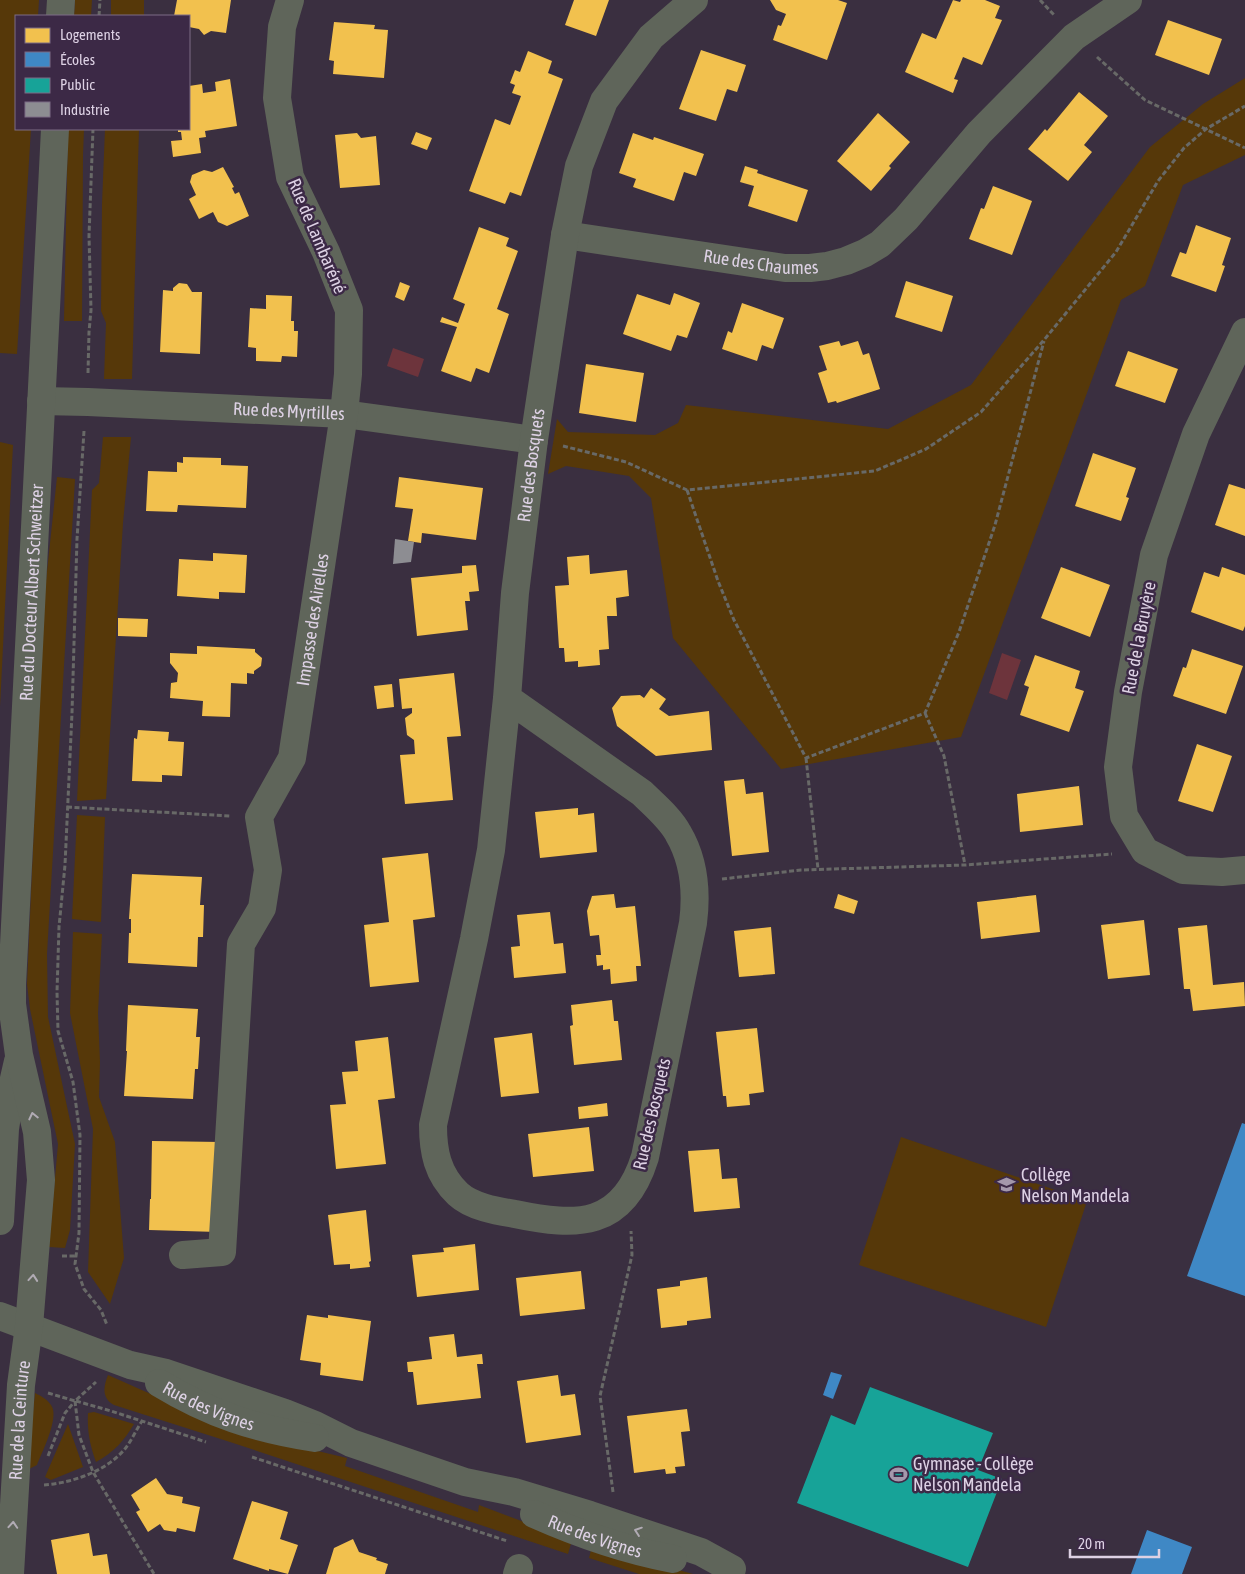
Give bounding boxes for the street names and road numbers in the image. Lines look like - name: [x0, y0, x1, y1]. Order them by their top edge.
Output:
- street label: Rue de Lambaréné: [284, 175, 351, 297]
- street label: Rue des Chaumes: [702, 245, 819, 278]
- street label: Rue des Myrtilles: [232, 398, 345, 424]
- street label: Rue des Bosquets: [513, 407, 549, 523]
- street label: Rue du Docteur Albert Schweitzer: [15, 483, 47, 701]
- street label: Impasse des Airelles: [292, 552, 333, 687]
- street label: Rue de la Bruyère: [1117, 580, 1160, 696]
- street label: Rue des Bosquets: [628, 1056, 675, 1172]
- street label: Rue de la Ceinture: [4, 1359, 34, 1481]
- street label: Rue des Vignes: [159, 1377, 257, 1435]
- street label: Rue des Vignes: [545, 1510, 644, 1562]

